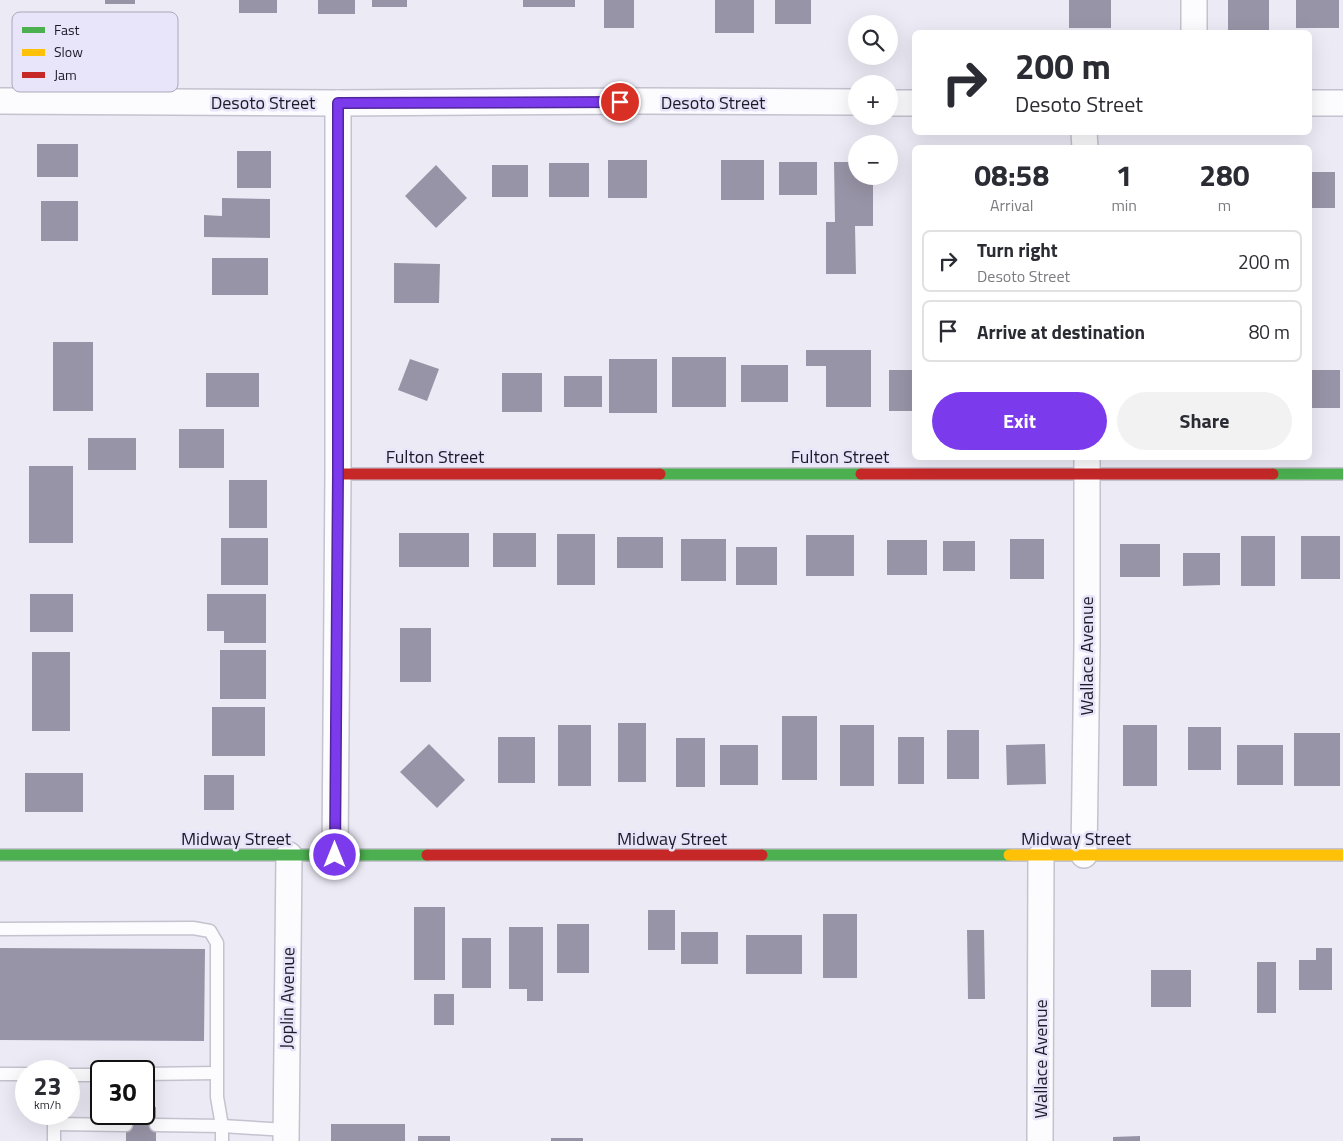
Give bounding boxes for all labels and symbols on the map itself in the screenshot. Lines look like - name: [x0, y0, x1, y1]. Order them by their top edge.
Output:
- legend: [12, 12, 178, 92]
- text: Fast: [54, 19, 79, 40]
- text: Slow: [54, 41, 83, 62]
- text: Jam: [54, 64, 77, 85]
- pin: [599, 81, 641, 123]
- street label: Desoto Street: [211, 89, 316, 116]
- street label: Desoto Street: [661, 89, 766, 116]
- street label: Fulton Street: [386, 443, 485, 470]
- street label: Fulton Street: [791, 443, 890, 470]
- street label: Wallace Avenue: [1073, 596, 1100, 716]
- street label: Midway Street: [181, 825, 292, 852]
- street label: Midway Street: [617, 825, 728, 852]
- street label: Midway Street: [1021, 825, 1132, 852]
- position arrow: [308, 828, 360, 880]
- street label: Joplin Avenue: [273, 947, 301, 1049]
- street label: Wallace Avenue: [1027, 999, 1054, 1119]
- speed limit sign: 30: [90, 1060, 155, 1125]

